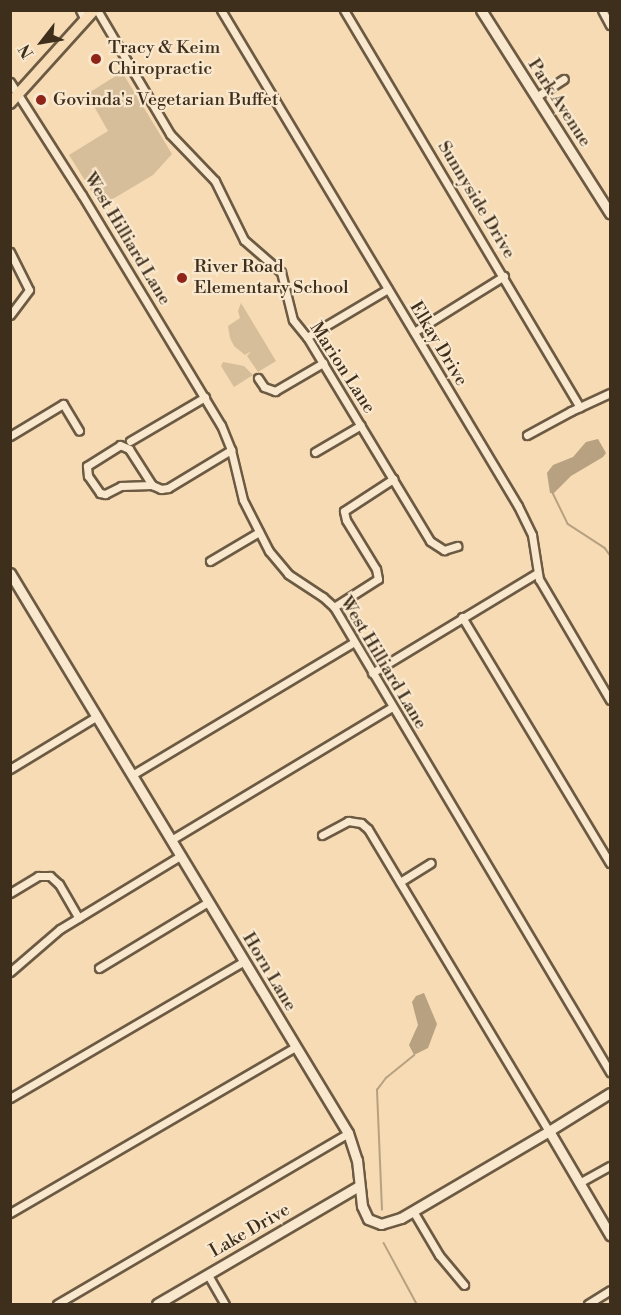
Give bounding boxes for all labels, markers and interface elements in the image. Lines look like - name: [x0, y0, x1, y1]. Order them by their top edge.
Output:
- north arrow: [12, 12, 72, 72]
- place label: Tracy & Keim Chiropractic: [108, 38, 220, 80]
- text: N: [15, 41, 38, 62]
- marker: Tracy & Keim Chiropractic: [89, 52, 103, 66]
- street label: Park Avenue: [523, 55, 595, 151]
- place label: Govinda's Vegetarian Buffet: [53, 89, 278, 111]
- marker: Govinda's Vegetarian Buffet: [34, 93, 48, 107]
- street label: Sunnyside Drive: [432, 137, 520, 263]
- street label: West Hilliard Lane: [79, 169, 175, 309]
- place label: River Road Elementary School: [194, 257, 349, 300]
- marker: River Road Elementary School: [175, 271, 189, 285]
- street label: Elkay Drive: [404, 298, 472, 390]
- street label: Marion Lane: [304, 318, 380, 418]
- street label: West Hilliard Lane: [335, 593, 431, 733]
- street label: Horn Lane: [237, 929, 301, 1015]
- street label: Lake Drive: [206, 1199, 294, 1263]

